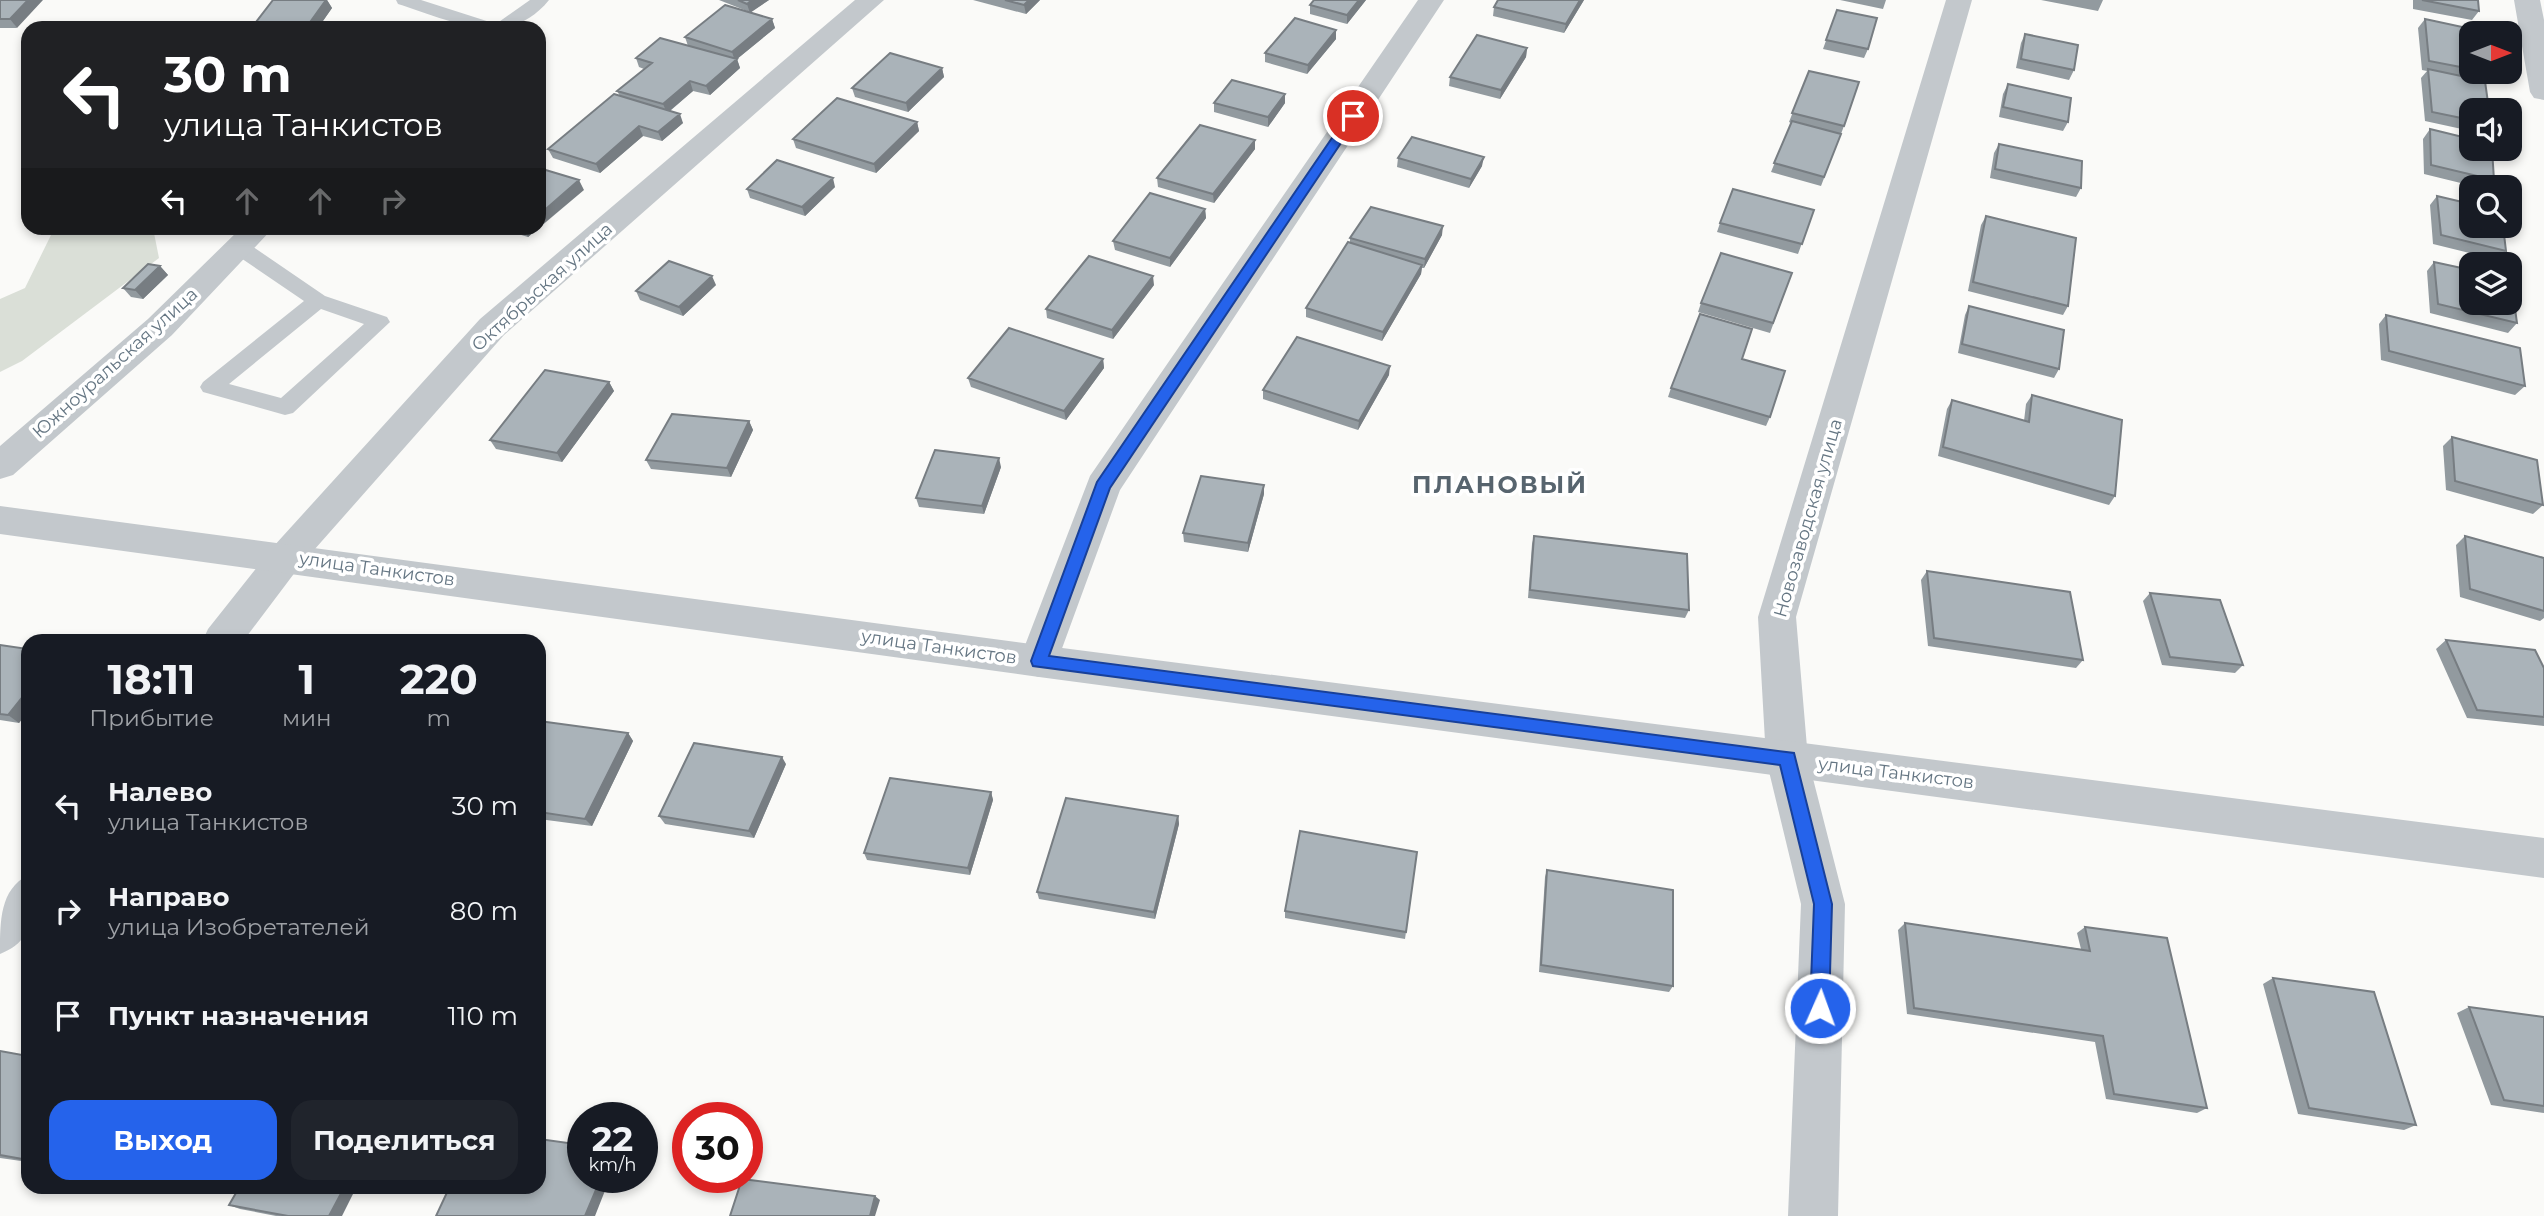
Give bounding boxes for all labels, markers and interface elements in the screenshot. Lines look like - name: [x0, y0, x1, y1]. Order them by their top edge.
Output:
- north arrow: [2459, 21, 2522, 84]
- map controls: [2459, 21, 2522, 315]
- text: 30 m: [164, 45, 292, 104]
- icon: left: [49, 49, 140, 140]
- pin: [1323, 86, 1383, 146]
- icon: arrive: [1334, 97, 1372, 135]
- button: sound: [2459, 98, 2522, 161]
- text: улица Танкистов: [164, 105, 443, 144]
- button: search: [2459, 175, 2522, 238]
- icon: left: [155, 182, 193, 220]
- icon: ahead: [228, 182, 266, 220]
- icon: ahead: [301, 182, 339, 220]
- icon: right: [374, 182, 412, 220]
- street label: Октябрьская улица: [467, 218, 617, 356]
- button: layers: [2459, 252, 2522, 315]
- street label: Южноуральская улица: [28, 283, 202, 443]
- street label: Новозаводская улица: [1769, 416, 1847, 620]
- district label: ПЛАНОВЫЙ: [1412, 470, 1588, 499]
- street label: улица Танкистов: [297, 547, 456, 591]
- street label: улица Танкистов: [859, 625, 1018, 669]
- text: 18:11: [107, 653, 196, 705]
- text: 1: [299, 653, 315, 705]
- text: 220: [400, 653, 478, 705]
- text: Прибытие: [89, 704, 214, 732]
- text: мин: [282, 704, 332, 732]
- text: m: [427, 704, 451, 732]
- street label: улица Танкистов: [1816, 752, 1975, 793]
- text: Налево: [108, 776, 212, 808]
- icon: left: [49, 787, 87, 825]
- text: 30 m: [452, 790, 518, 822]
- text: улица Танкистов: [108, 808, 308, 836]
- text: Направо: [108, 881, 229, 913]
- icon: right: [49, 892, 87, 930]
- text: 80 m: [450, 895, 518, 927]
- text: улица Изобретателей: [108, 913, 369, 941]
- position arrow: [1783, 971, 1857, 1045]
- icon: arrive: [49, 997, 87, 1035]
- text: Пункт назначения: [108, 1000, 369, 1032]
- text: 110 m: [448, 1000, 518, 1032]
- button: Выход: [49, 1100, 277, 1180]
- button: Поделиться: [291, 1100, 518, 1180]
- speed limit sign: 30: [672, 1102, 763, 1193]
- text: 22: [592, 1117, 633, 1160]
- text: km/h: [588, 1154, 637, 1176]

